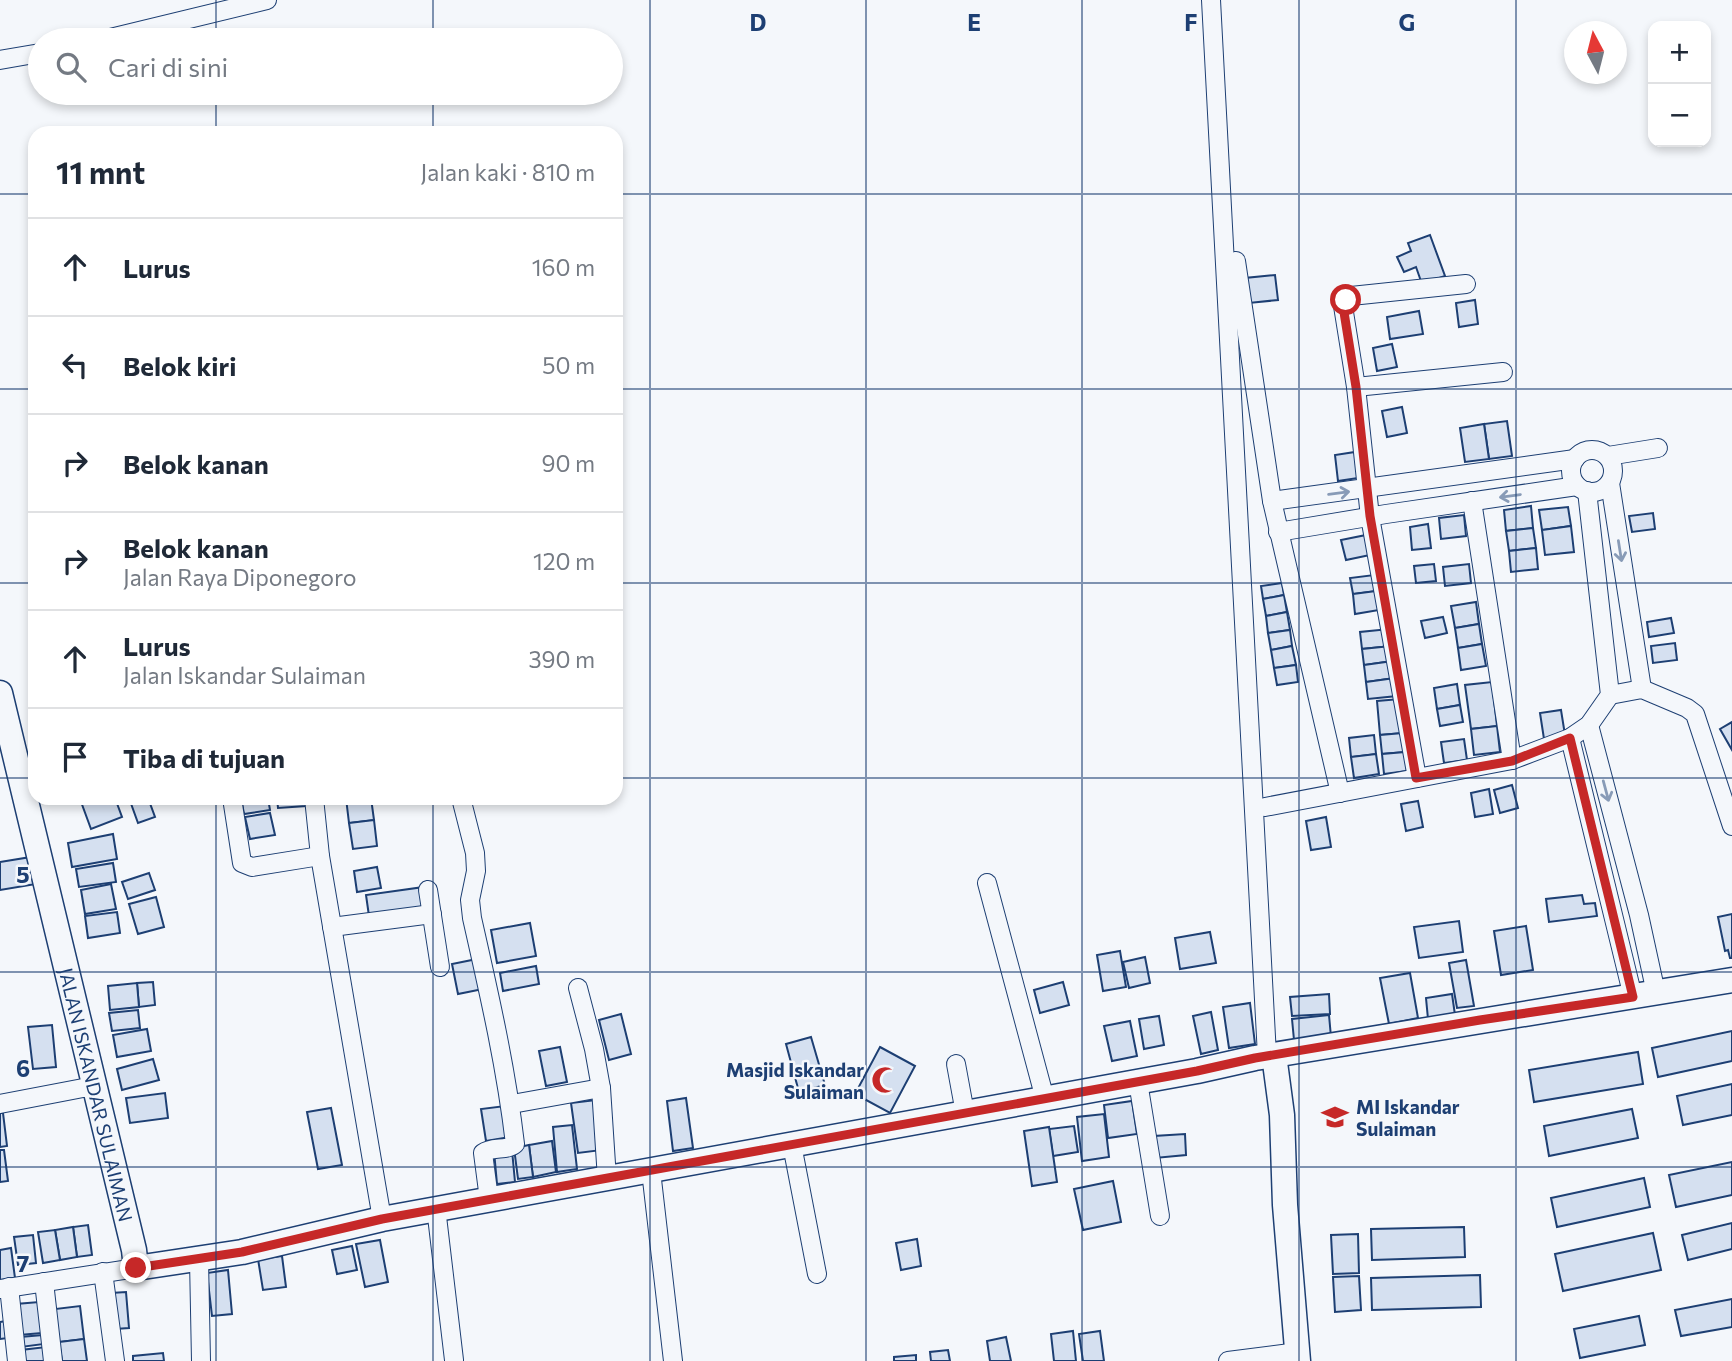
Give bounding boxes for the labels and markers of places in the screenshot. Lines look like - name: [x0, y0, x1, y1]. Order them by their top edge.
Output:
- place label: Masjid Iskandar Sulaiman: [726, 1058, 864, 1103]
- mosque icon: Masjid Iskandar Sulaiman: [870, 1065, 900, 1095]
- place label: MI Iskandar Sulaiman: [1356, 1095, 1460, 1140]
- school or university icon: MI Iskandar Sulaiman: [1320, 1102, 1350, 1132]

